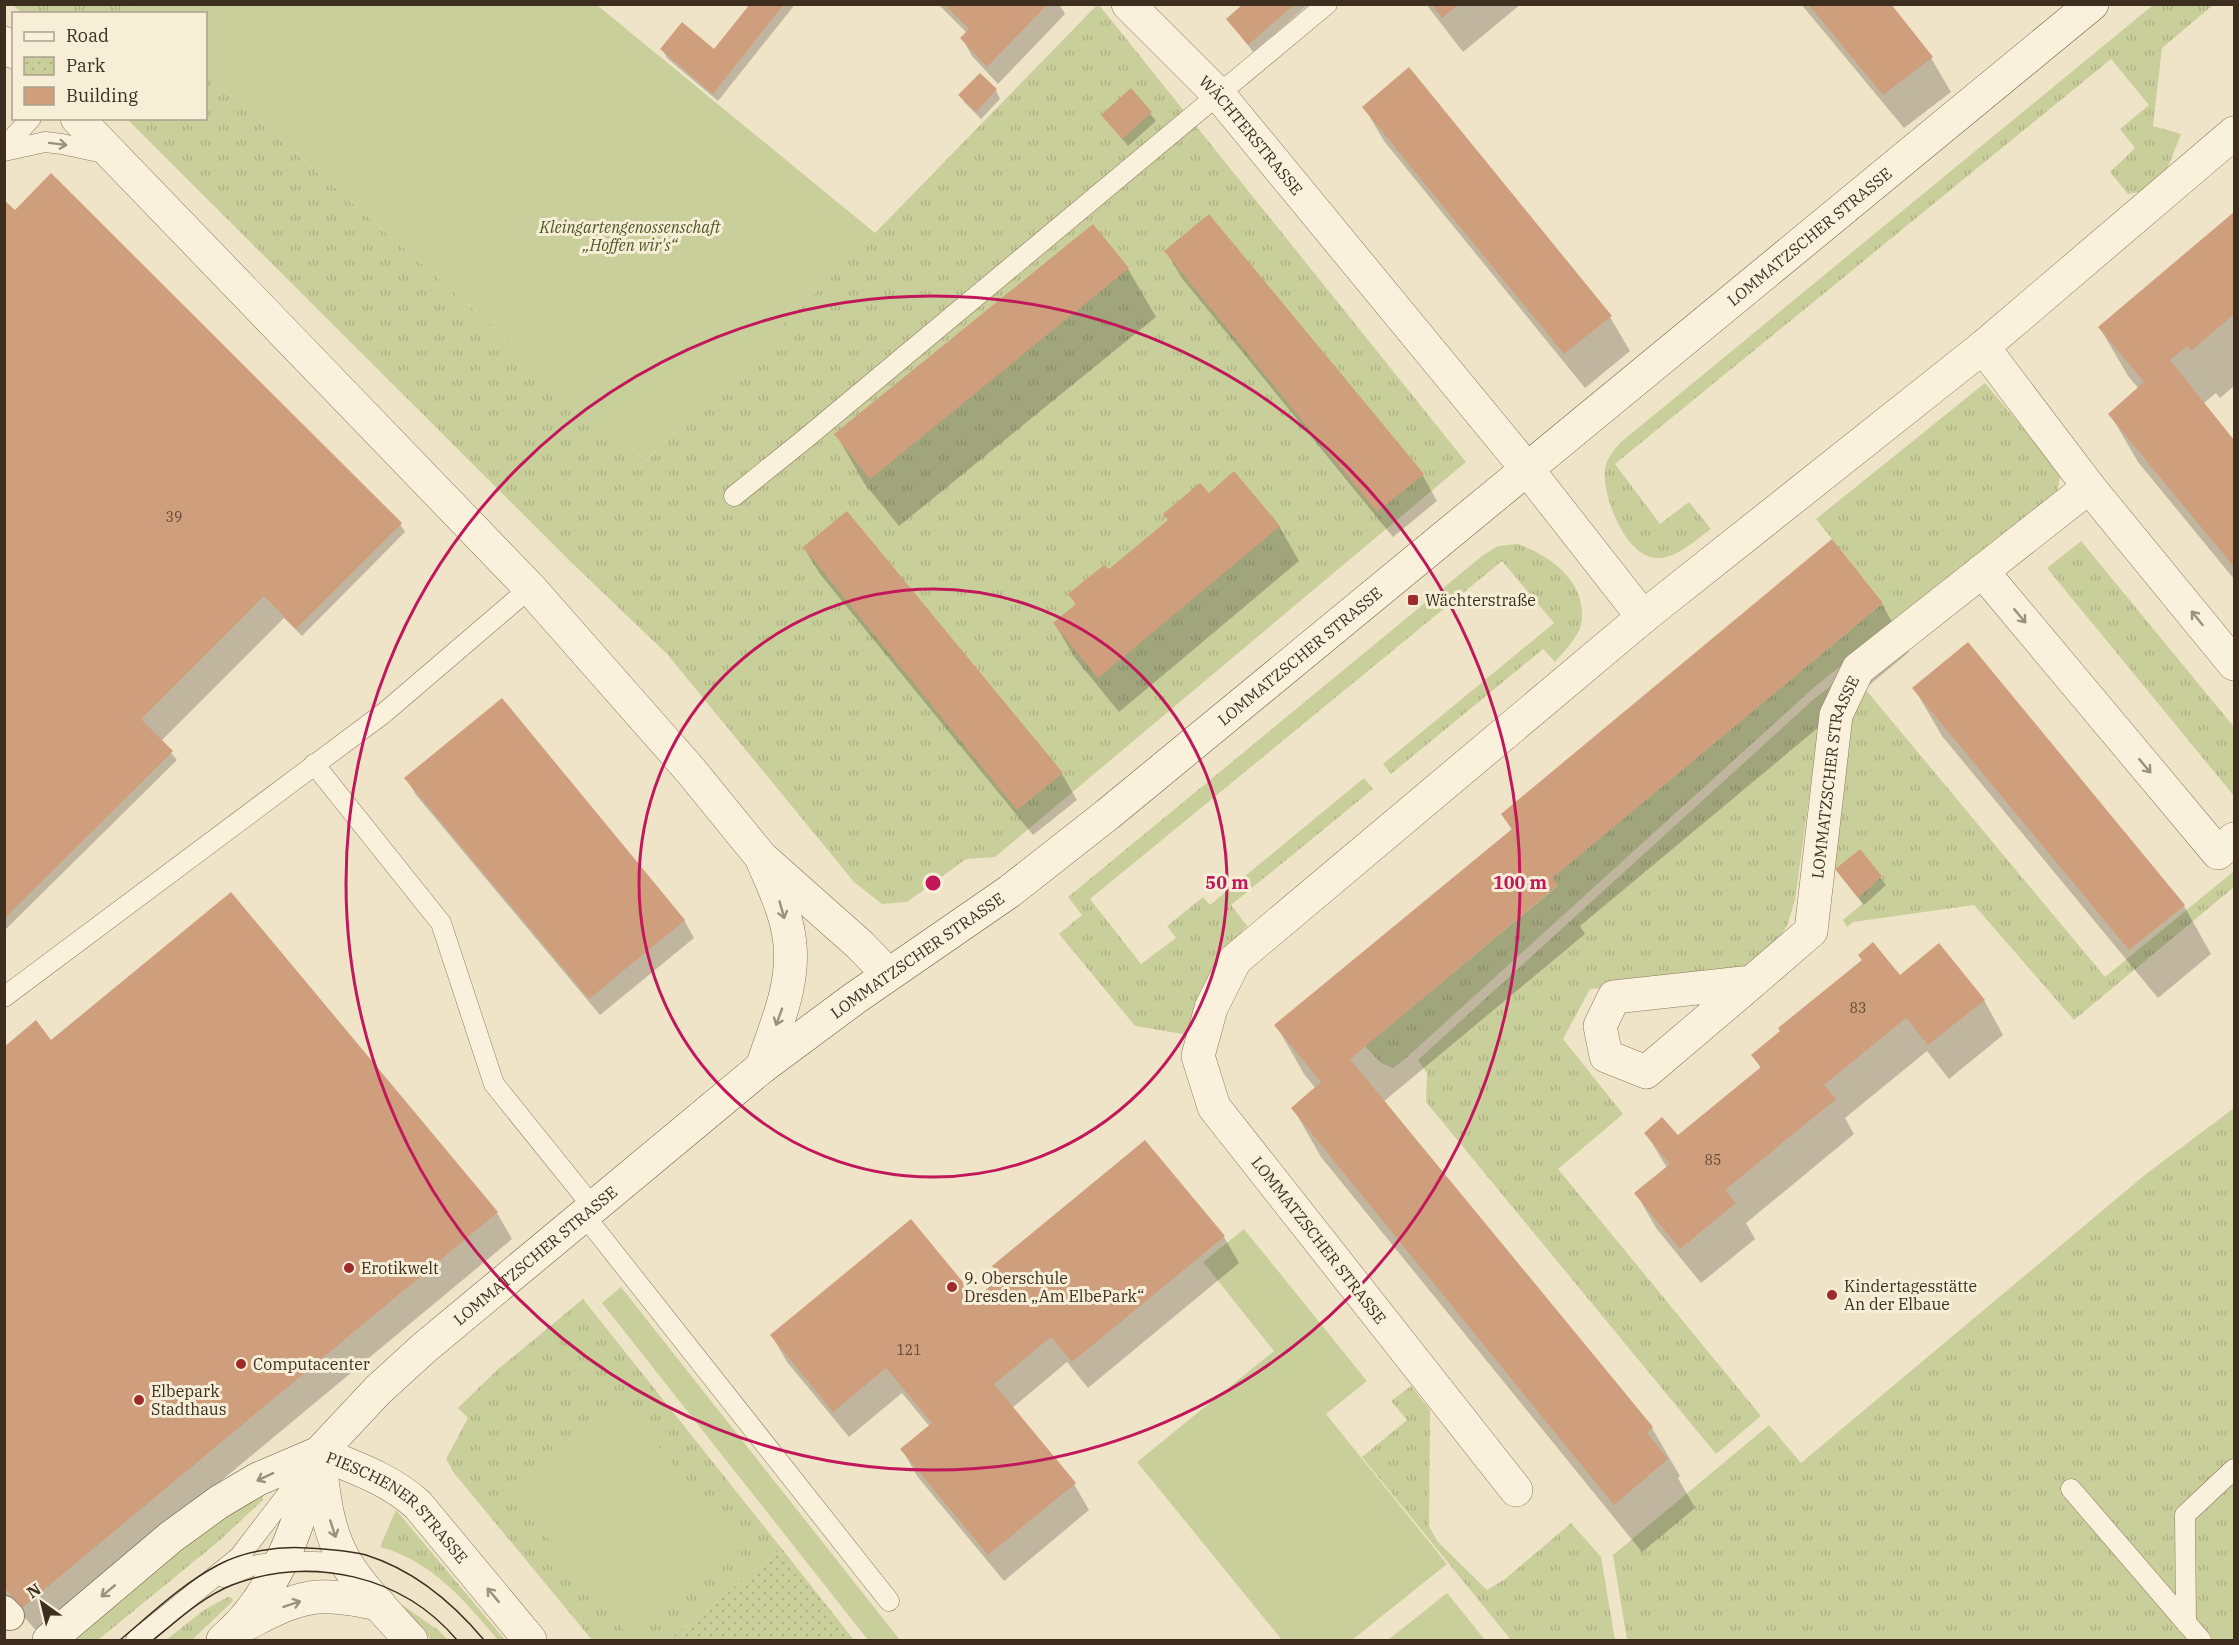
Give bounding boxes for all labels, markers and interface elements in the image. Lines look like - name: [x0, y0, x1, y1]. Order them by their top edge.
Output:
- legend: [12, 12, 207, 120]
- text: Road: [66, 24, 109, 47]
- text: Park: [66, 54, 106, 77]
- street label: WÄCHTERSTRASSE: [1195, 71, 1307, 199]
- text: Building: [66, 84, 138, 107]
- one-way arrow: [48, 139, 68, 150]
- street label: LOMMATZSCHER STRASSE: [1723, 163, 1896, 310]
- park label: Kleingartengenossenschaft „Hoffen wir's“: [538, 217, 722, 255]
- house number: 39: [166, 508, 182, 526]
- street label: LOMMATZSCHER STRASSE: [1213, 583, 1386, 730]
- place label: Wächterstraße: [1425, 590, 1536, 610]
- marker: Wächterstraße: [1406, 593, 1420, 607]
- one-way arrow: [2013, 608, 2026, 624]
- one-way arrow: [2191, 611, 2204, 627]
- street label: LOMMATZSCHER STRASSE: [1807, 672, 1863, 880]
- one-way arrow: [2138, 758, 2151, 774]
- text: 50 m: [1205, 871, 1249, 894]
- text: 100 m: [1493, 871, 1548, 894]
- centre of rings: [923, 873, 943, 893]
- street label: LOMMATZSCHER STRASSE: [826, 888, 1008, 1023]
- one-way arrow: [777, 900, 788, 919]
- house number: 83: [1850, 999, 1866, 1017]
- one-way arrow: [773, 1007, 784, 1026]
- house number: 85: [1705, 1151, 1721, 1169]
- street label: LOMMATZSCHER STRASSE: [1247, 1152, 1391, 1328]
- street label: LOMMATZSCHER STRASSE: [449, 1182, 621, 1329]
- place label: Erotikwelt: [361, 1258, 439, 1278]
- marker: Erotikwelt: [342, 1261, 356, 1275]
- place label: 9. Oberschule Dresden „Am ElbePark“: [964, 1268, 1144, 1306]
- place label: Kindertagesstätte An der Elbaue: [1844, 1276, 1977, 1314]
- marker: 9. Oberschule Dresden „Am ElbePark“: [945, 1280, 959, 1294]
- marker: Kindertagesstätte An der Elbaue: [1825, 1288, 1839, 1302]
- house number: 121: [896, 1341, 922, 1359]
- place label: Computacenter: [253, 1354, 370, 1374]
- marker: Computacenter: [234, 1357, 248, 1371]
- place label: Elbepark Stadthaus: [151, 1381, 227, 1419]
- marker: Elbepark Stadthaus: [132, 1393, 146, 1407]
- street label: PIESCHENER STRASSE: [323, 1447, 472, 1567]
- one-way arrow: [257, 1471, 275, 1483]
- one-way arrow: [328, 1519, 339, 1538]
- north arrow: [12, 1573, 72, 1633]
- text: N: [23, 1579, 44, 1602]
- one-way arrow: [101, 1584, 116, 1598]
- one-way arrow: [486, 1588, 499, 1604]
- one-way arrow: [282, 1598, 301, 1609]

